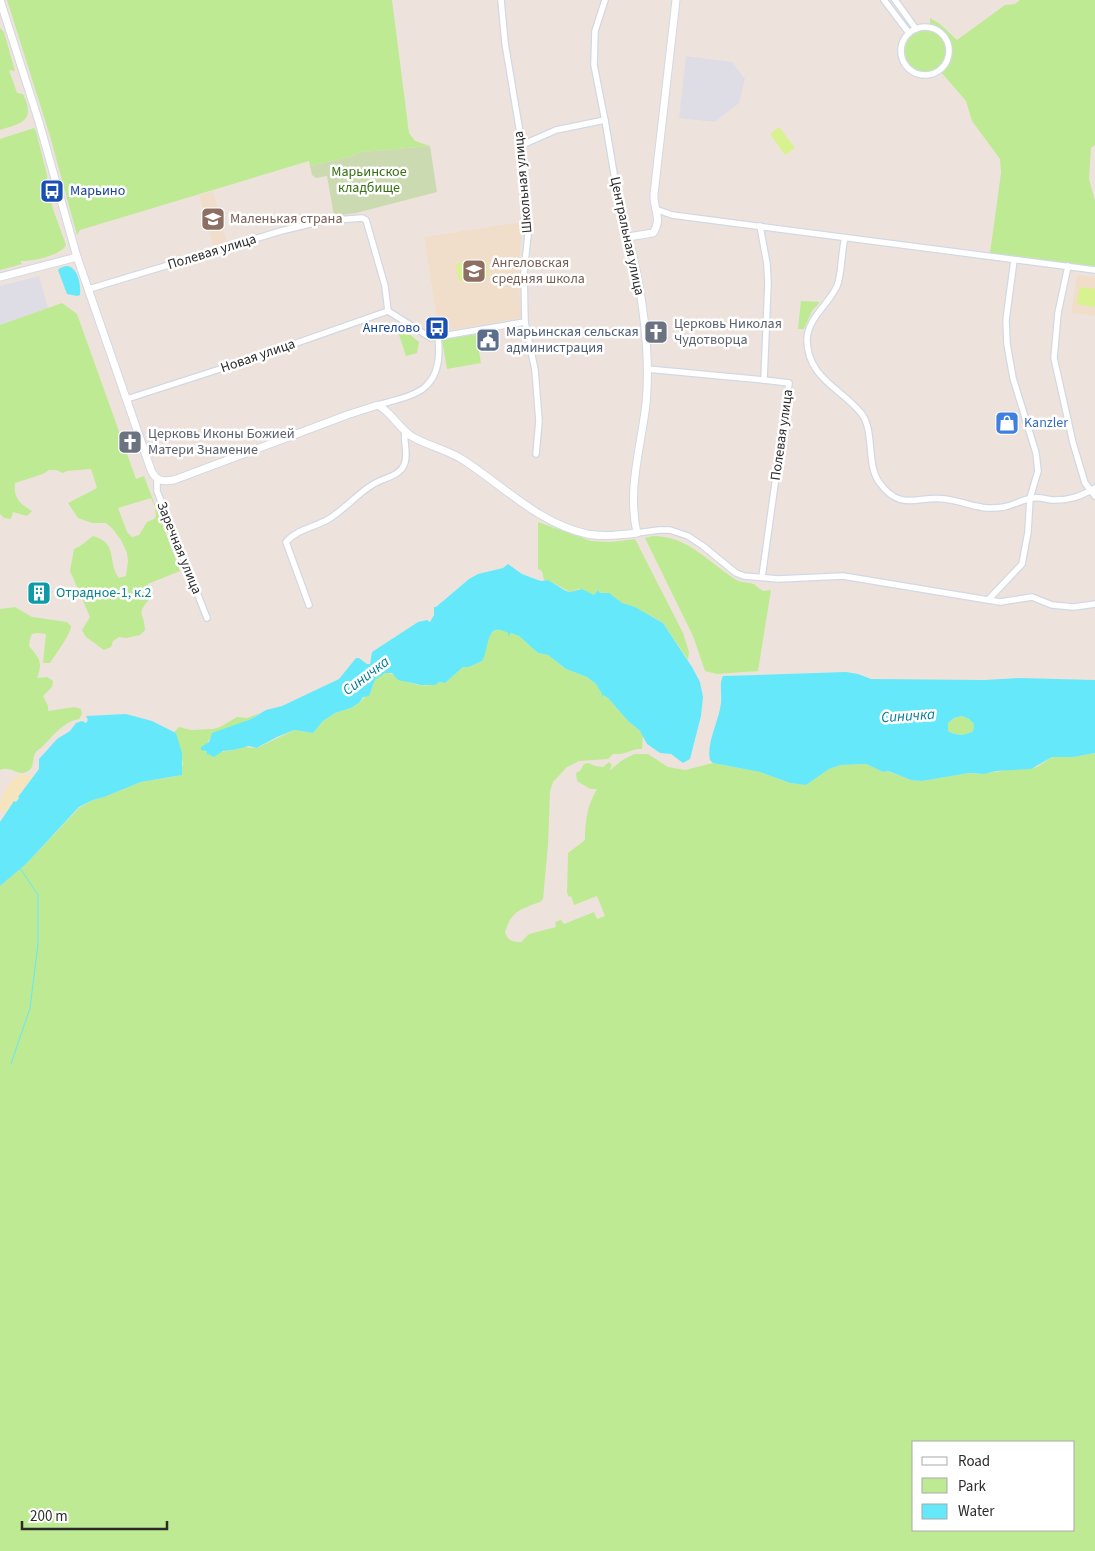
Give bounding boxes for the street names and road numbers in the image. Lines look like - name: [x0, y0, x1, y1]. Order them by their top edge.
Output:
- street label: Школьная улица: [509, 130, 537, 234]
- street label: Центральная улица: [605, 175, 649, 297]
- street label: Полевая улица: [165, 229, 259, 275]
- street label: Новая улица: [218, 334, 298, 378]
- street label: Полевая улица: [766, 388, 798, 482]
- street label: Заречная улица: [151, 499, 207, 597]

